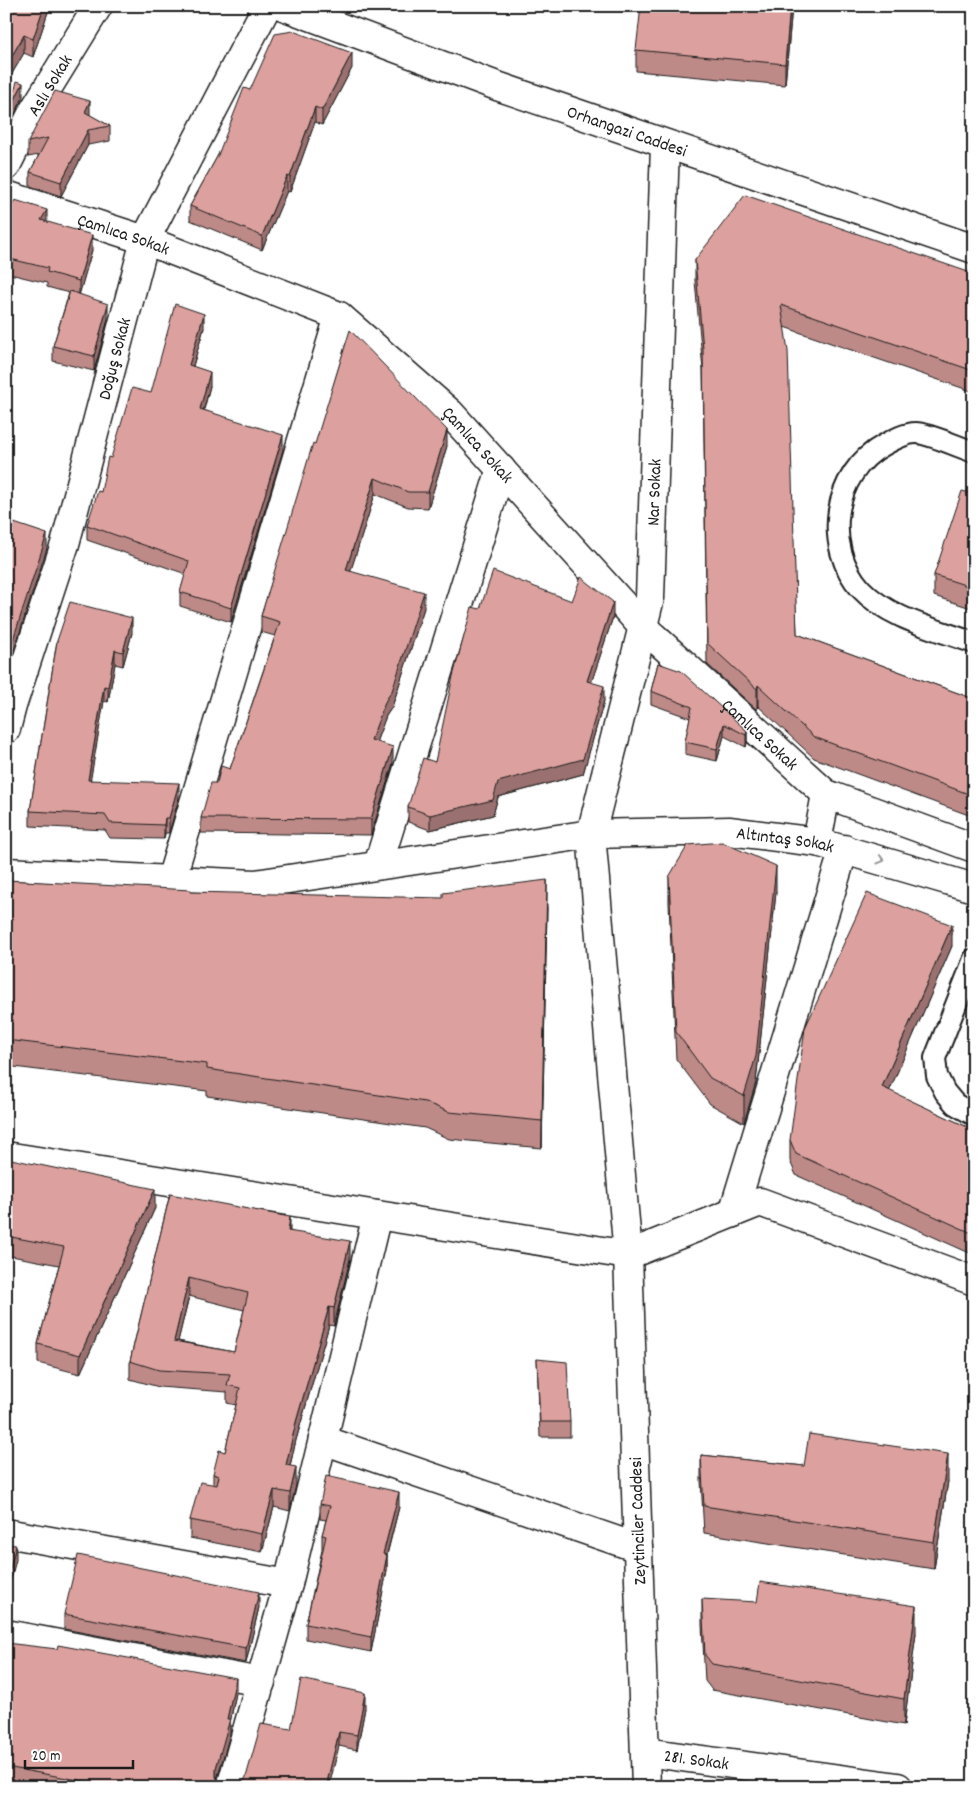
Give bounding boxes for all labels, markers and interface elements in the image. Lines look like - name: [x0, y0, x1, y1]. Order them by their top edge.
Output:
- street label: Aslı Sokak: [23, 51, 80, 122]
- street label: Orhangazi Caddesi: [563, 101, 690, 165]
- street label: Çamlıca Sokak: [74, 209, 173, 263]
- street label: Doğuş Sokak: [93, 315, 139, 403]
- street label: Çamlıca Sokak: [436, 402, 518, 490]
- street label: Nar Sokak: [642, 458, 670, 526]
- street label: Çamlıca Sokak: [715, 694, 803, 778]
- street label: Altıntaş Sokak: [735, 822, 837, 861]
- one-way arrow: [876, 854, 884, 864]
- street label: Zeytinciler Caddesi: [625, 1457, 654, 1585]
- scale bar: [25, 1738, 132, 1770]
- street label: 281. Sokak: [662, 1745, 730, 1778]
- text: 20 m: [32, 1746, 60, 1768]

